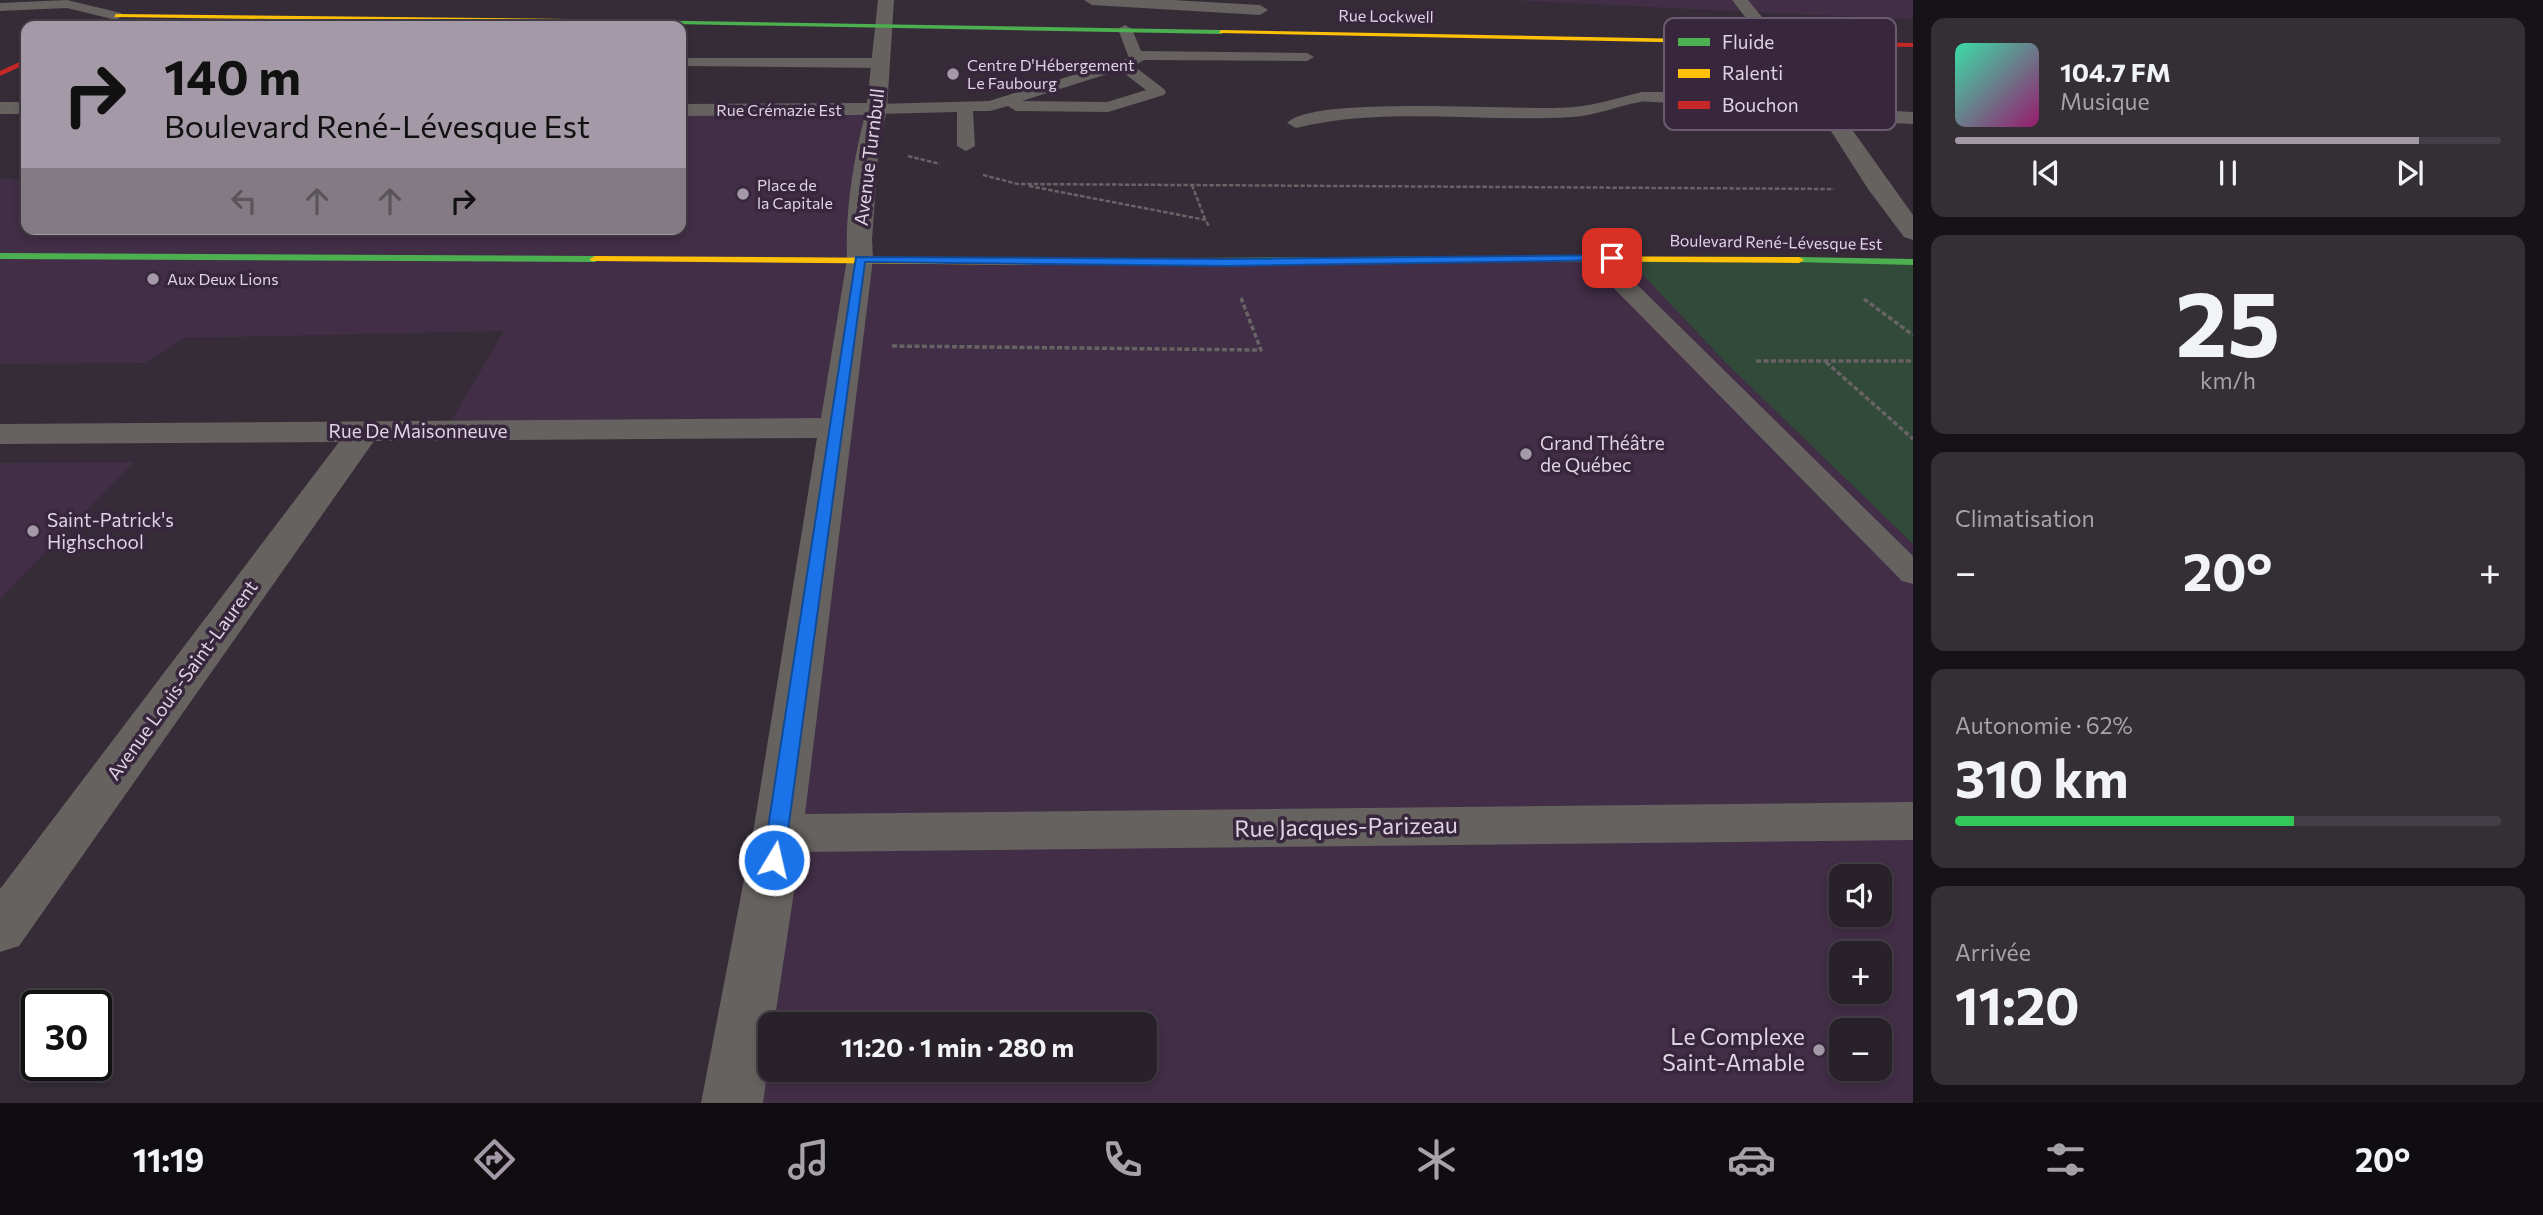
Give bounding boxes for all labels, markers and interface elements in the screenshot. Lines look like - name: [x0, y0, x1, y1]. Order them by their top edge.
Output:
- street label: Rue Lockwell: [1338, 5, 1434, 26]
- legend: [1664, 18, 1896, 130]
- text: Fluide: [1722, 30, 1774, 53]
- text: 140 m: [164, 45, 301, 105]
- icon: right: [49, 49, 140, 140]
- place label: Centre D'Hébergement Le Faubourg: [967, 55, 1135, 92]
- text: 104.7 FM: [2060, 56, 2171, 87]
- text: Ralenti: [1722, 61, 1783, 84]
- marker: Centre D'Hébergement Le Faubourg: [945, 66, 961, 82]
- street label: Avenue Turnbull: [849, 87, 888, 227]
- text: Musique: [2060, 87, 2150, 115]
- text: Bouchon: [1722, 93, 1799, 116]
- street label: Rue Crémazie Est: [716, 100, 842, 119]
- text: Boulevard René-Lévesque Est: [164, 105, 590, 145]
- icon: previous: [2027, 154, 2065, 192]
- icon: pause: [2209, 154, 2247, 192]
- icon: next: [2391, 154, 2429, 192]
- place label: Place de la Capitale: [757, 175, 833, 212]
- icon: left: [225, 182, 263, 220]
- icon: ahead: [298, 182, 336, 220]
- icon: ahead: [371, 182, 409, 220]
- icon: right: [444, 182, 482, 220]
- marker: Place de la Capitale: [735, 186, 751, 202]
- pin: [1582, 228, 1642, 288]
- street label: Boulevard René-Lévesque Est: [1669, 230, 1883, 253]
- icon: arrive: [1593, 239, 1631, 277]
- text: 25: [2176, 264, 2280, 376]
- place label: Aux Deux Lions: [167, 269, 278, 288]
- marker: Aux Deux Lions: [145, 271, 161, 287]
- text: km/h: [2200, 366, 2256, 394]
- street label: Rue De Maisonneuve: [328, 419, 508, 442]
- place label: Grand Théâtre de Québec: [1540, 431, 1665, 476]
- marker: Grand Théâtre de Québec: [1518, 446, 1534, 462]
- text: Climatisation: [1955, 504, 2095, 532]
- place label: Saint-Patrick's Highschool: [47, 508, 174, 553]
- marker: Saint-Patrick's Highschool: [25, 523, 41, 539]
- text: 20°: [2183, 538, 2273, 602]
- text: −: [1955, 547, 1977, 594]
- text: +: [2479, 547, 2501, 594]
- street label: Avenue Louis-Saint-Laurent: [101, 575, 262, 784]
- text: Autonomie · 62%: [1955, 711, 2133, 739]
- text: 310 km: [1955, 745, 2129, 809]
- street label: Rue Jacques-Parizeau: [1234, 810, 1458, 842]
- position arrow: [737, 823, 811, 897]
- map controls: [1829, 864, 1892, 1081]
- button: sound: [1829, 864, 1892, 927]
- text: Arrivée: [1955, 938, 2031, 966]
- button: +: [1829, 941, 1892, 1004]
- text: 11:20: [1955, 972, 2080, 1036]
- speed limit sign: 30: [21, 990, 112, 1081]
- button: −: [1829, 1018, 1892, 1081]
- place label: Le Complexe Saint-Amable: [1662, 1022, 1805, 1076]
- text: 11:20 · 1 min · 280 m: [841, 1031, 1074, 1062]
- marker: Le Complexe Saint-Amable: [1811, 1042, 1827, 1058]
- icon: directions: [470, 1135, 519, 1184]
- icon: music: [784, 1135, 833, 1184]
- icon: phone: [1098, 1135, 1147, 1184]
- icon: climate: [1412, 1135, 1461, 1184]
- icon: car: [1727, 1135, 1776, 1184]
- icon: filters: [2041, 1135, 2090, 1184]
- text: 11:19: [133, 1139, 204, 1179]
- text: 20°: [2355, 1139, 2410, 1179]

